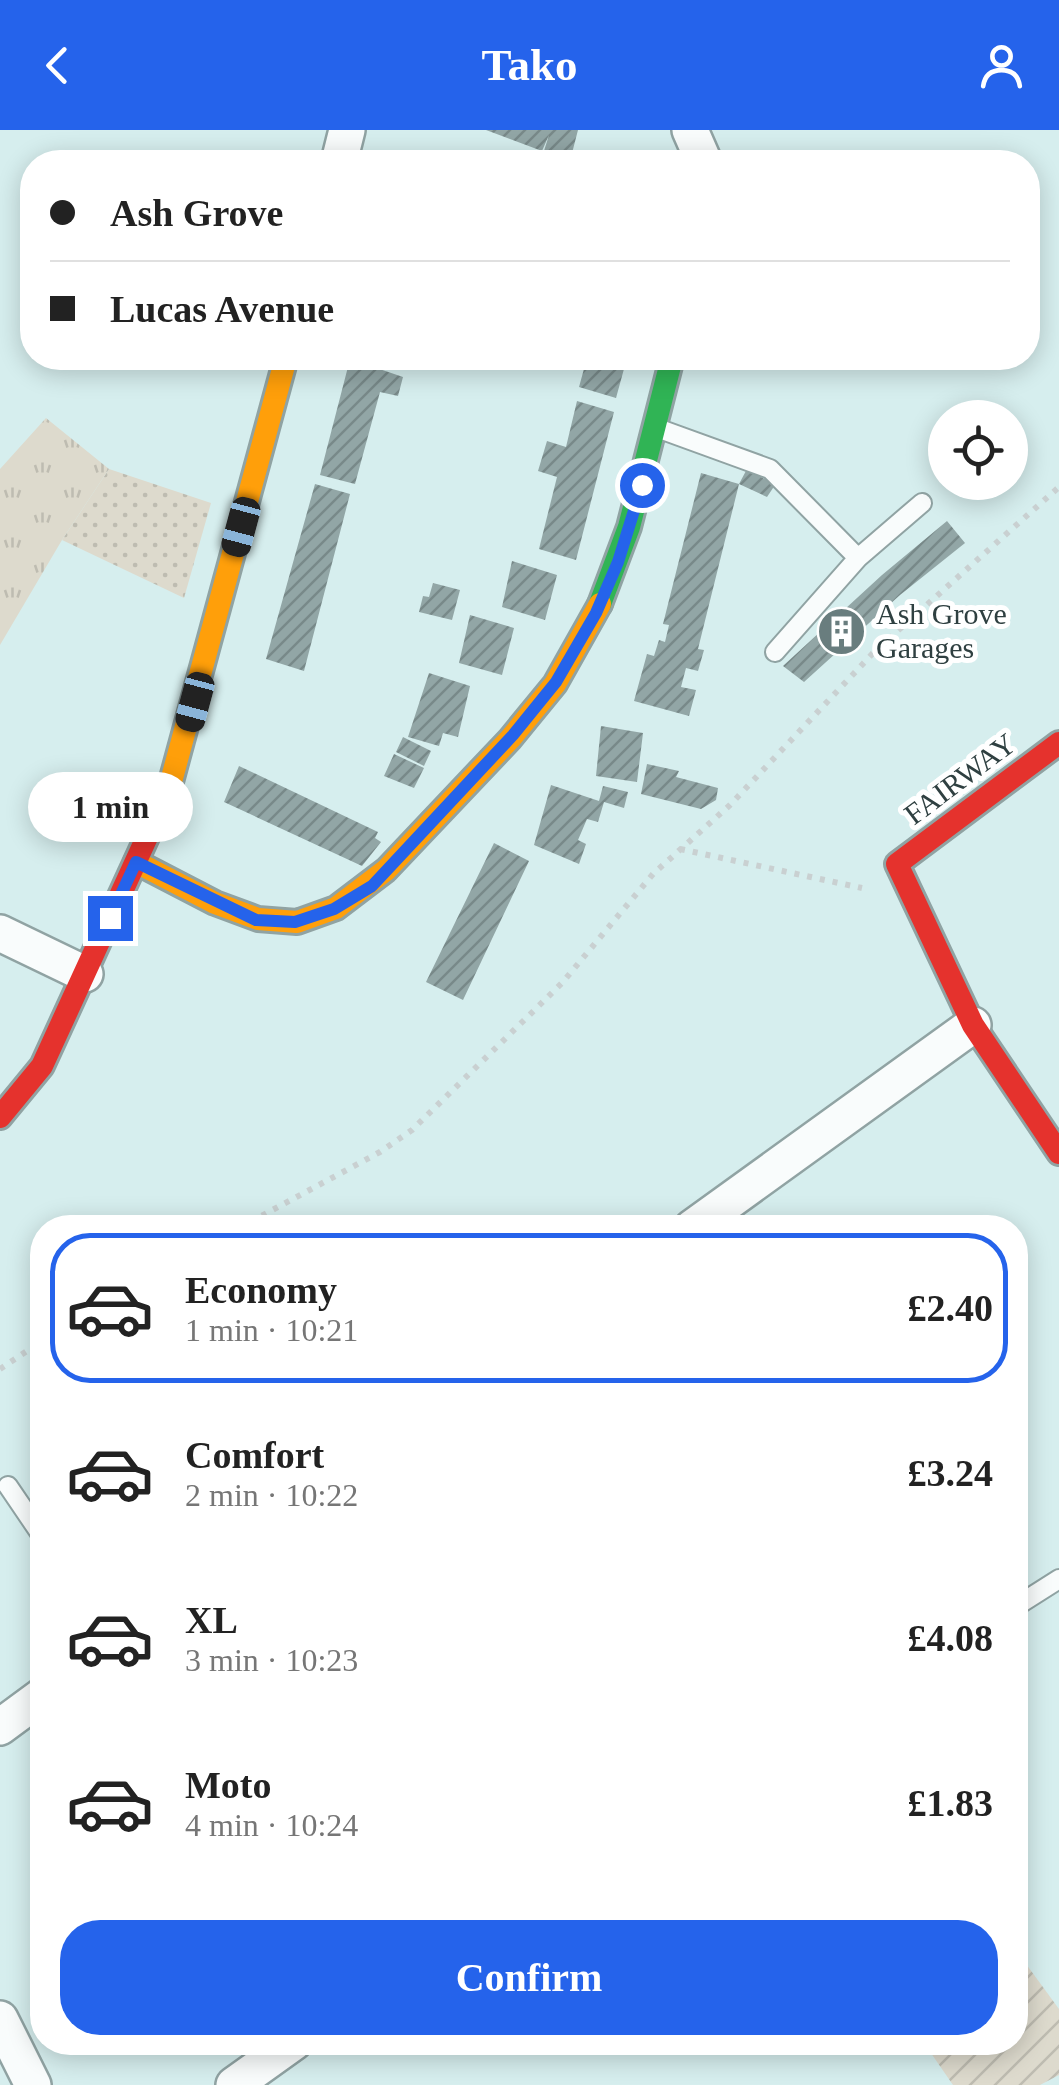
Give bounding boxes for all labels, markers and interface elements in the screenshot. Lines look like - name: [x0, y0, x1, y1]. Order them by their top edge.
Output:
- icon: back: [30, 38, 85, 93]
- icon: person: [974, 38, 1029, 93]
- text: Tako: [482, 40, 577, 90]
- text: Ash Grove: [110, 192, 283, 234]
- text: Lucas Avenue: [110, 288, 334, 330]
- map controls: [928, 400, 1028, 500]
- button: locate: [928, 400, 1028, 500]
- route start: [620, 463, 665, 508]
- car: [219, 494, 263, 560]
- place label: Ash Grove Garages: [876, 597, 1007, 664]
- building icon: Ash Grove Garages: [815, 605, 867, 657]
- car: [173, 669, 217, 735]
- street label: FAIRWAY: [898, 726, 1022, 831]
- callout: 1 min: [28, 773, 192, 843]
- text: 1 min: [72, 789, 149, 825]
- route end: [88, 896, 133, 941]
- icon: car: [65, 1263, 155, 1353]
- text: Economy: [185, 1269, 337, 1311]
- text: £2.40: [908, 1287, 993, 1329]
- text: 1 min · 10:21: [185, 1312, 358, 1348]
- icon: car: [65, 1428, 155, 1518]
- text: Comfort: [185, 1434, 324, 1476]
- text: £3.24: [908, 1452, 993, 1494]
- text: 2 min · 10:22: [185, 1477, 358, 1513]
- icon: car: [65, 1593, 155, 1683]
- text: XL: [185, 1599, 238, 1641]
- text: £4.08: [908, 1617, 993, 1659]
- text: 3 min · 10:23: [185, 1642, 358, 1678]
- icon: car: [65, 1758, 155, 1848]
- text: Moto: [185, 1764, 272, 1806]
- text: £1.83: [908, 1782, 993, 1824]
- text: 4 min · 10:24: [185, 1807, 358, 1843]
- button: Confirm: [60, 1920, 998, 2035]

